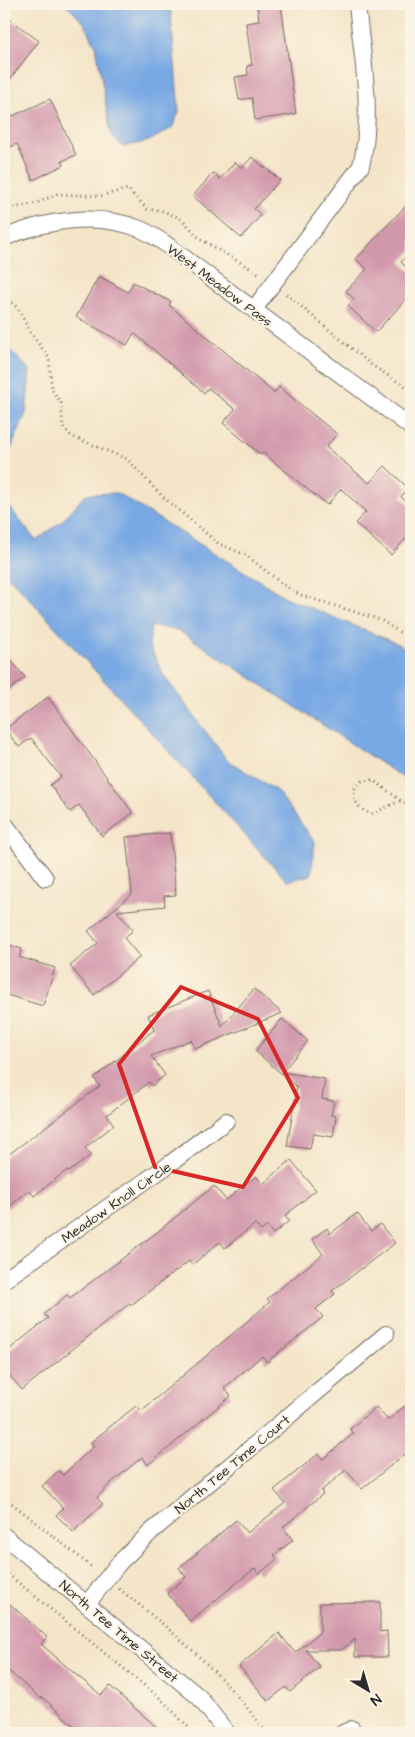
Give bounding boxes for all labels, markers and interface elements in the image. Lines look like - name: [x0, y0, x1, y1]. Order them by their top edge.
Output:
- street label: West Meadow Pass: [163, 239, 276, 332]
- street label: Meadow Knoll Circle: [58, 1157, 176, 1248]
- street label: North Tee Time Court: [171, 1410, 295, 1519]
- street label: North Tee Time Street: [54, 1576, 183, 1688]
- north arrow: [342, 1664, 392, 1714]
- text: N: [366, 1689, 385, 1710]

